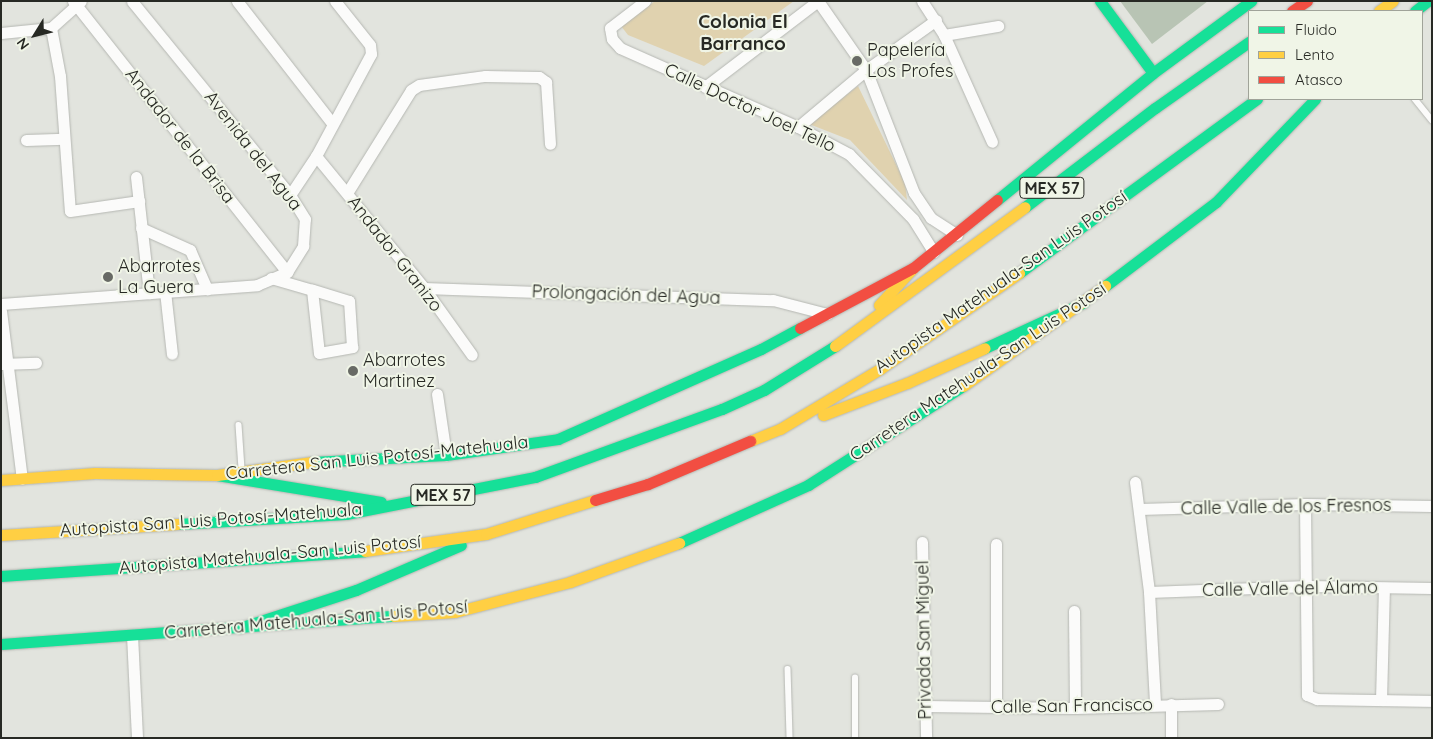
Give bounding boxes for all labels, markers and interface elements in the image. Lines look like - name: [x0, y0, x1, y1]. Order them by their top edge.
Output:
- north arrow: [10, 10, 60, 60]
- legend: [1248, 10, 1423, 100]
- district label: Colonia El Barranco: [698, 11, 788, 55]
- text: Fluido: [1295, 20, 1337, 39]
- text: N: [13, 34, 33, 53]
- place label: Papelería Los Profes: [867, 40, 953, 82]
- text: Lento: [1295, 45, 1334, 64]
- marker: Papelería Los Profes: [851, 55, 863, 67]
- street label: Calle Doctor Joel Tello: [661, 59, 839, 157]
- street label: Andador de la Brisa: [121, 64, 239, 208]
- text: Atasco: [1295, 70, 1343, 89]
- street label: Avenida del Agua: [200, 87, 306, 215]
- road number: MEX 57: [1018, 174, 1086, 202]
- street label: Autopista Matehuala-San Luis Potosí: [871, 186, 1131, 378]
- street label: Andador Granizo: [343, 192, 447, 316]
- place label: Abarrotes La Guera: [118, 256, 200, 298]
- marker: Abarrotes La Guera: [102, 271, 114, 283]
- street label: Carretera Matehuala-San Luis Potosí: [846, 278, 1110, 466]
- street label: Prolongación del Agua: [531, 281, 721, 309]
- place label: Abarrotes Martinez: [363, 350, 445, 392]
- marker: Abarrotes Martinez: [347, 365, 359, 377]
- street label: Carretera San Luis Potosí-Matehuala: [225, 431, 529, 485]
- road number: MEX 57: [409, 482, 477, 508]
- street label: Calle Valle de los Fresnos: [1180, 494, 1392, 520]
- street label: Autopista San Luis Potosí-Matehuala: [59, 499, 363, 541]
- street label: Autopista Matehuala-San Luis Potosí: [118, 531, 422, 579]
- street label: Privada San Miguel: [912, 560, 936, 720]
- street label: Calle Valle del Álamo: [1202, 577, 1378, 601]
- street label: Carretera Matehuala-San Luis Potosí: [163, 596, 469, 644]
- street label: Calle San Francisco: [991, 694, 1153, 718]

